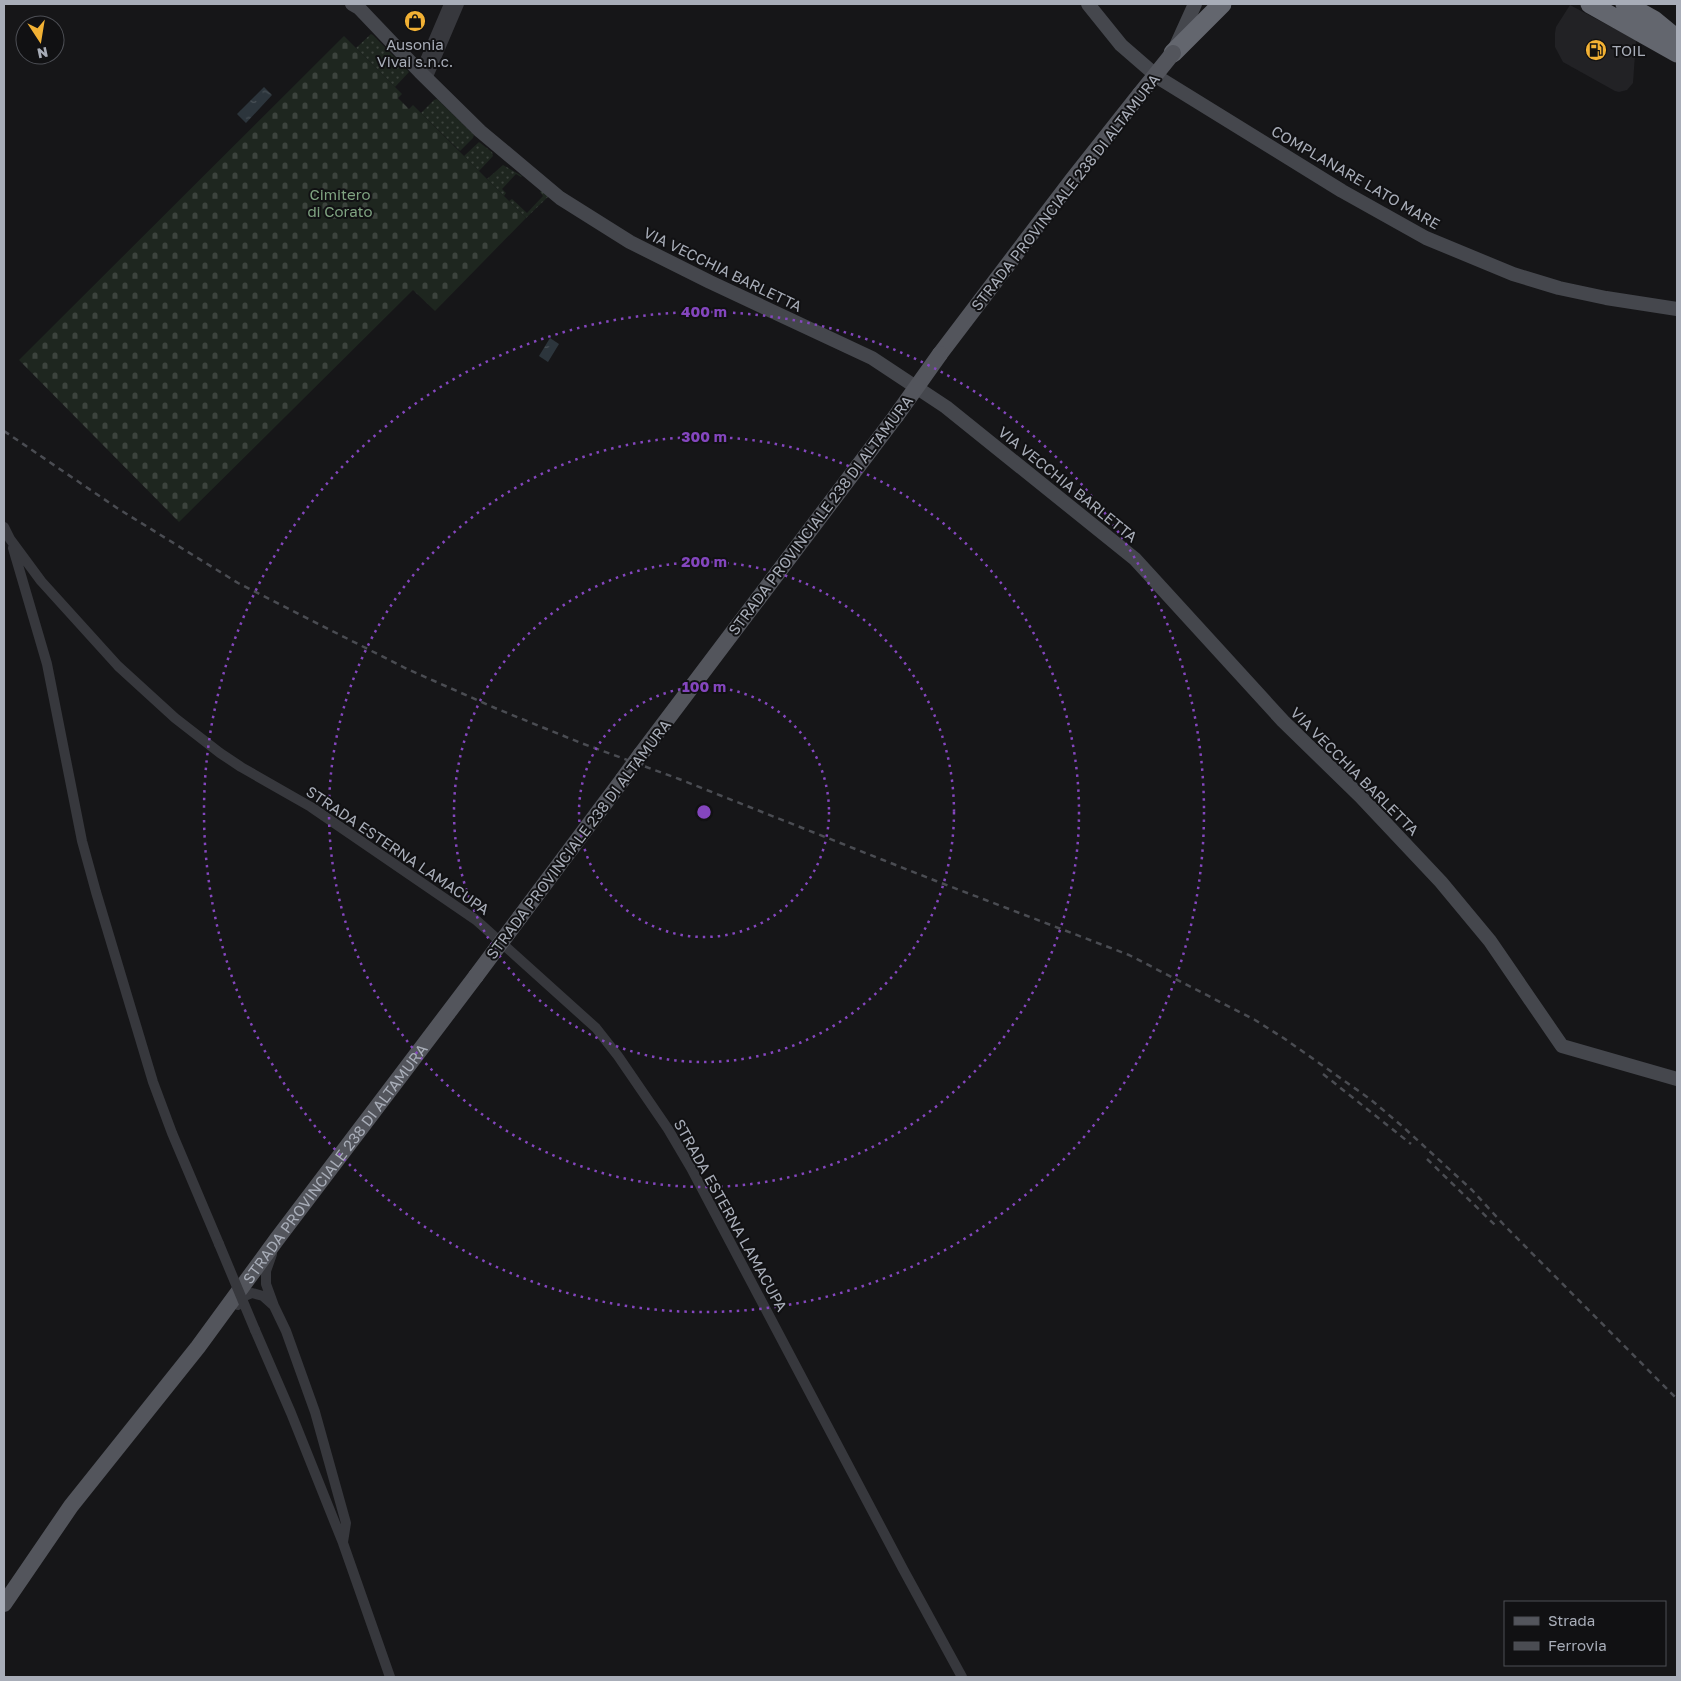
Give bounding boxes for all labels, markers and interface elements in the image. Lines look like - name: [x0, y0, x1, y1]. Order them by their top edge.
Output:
- shop icon: Ausonia Vivai s.n.c.: [403, 9, 427, 33]
- north arrow: [15, 15, 65, 65]
- place label: Ausonia Vivai s.n.c.: [377, 35, 453, 70]
- fuel station icon: TOIL: [1584, 38, 1608, 62]
- place label: TOIL: [1612, 41, 1646, 59]
- text: N: [36, 44, 50, 63]
- street label: STRADA PROVINCIALE 238 DI ALTAMURA: [967, 70, 1163, 314]
- street label: COMPLANARE LATO MARE: [1269, 121, 1443, 233]
- park label: Cimitero di Corato: [307, 185, 373, 220]
- street label: VIA VECCHIA BARLETTA: [641, 223, 805, 315]
- text: 400 m: [681, 302, 727, 320]
- street label: STRADA PROVINCIALE 238 DI ALTAMURA: [724, 392, 916, 638]
- street label: VIA VECCHIA BARLETTA: [995, 422, 1141, 546]
- text: 300 m: [681, 427, 727, 445]
- text: 200 m: [681, 552, 727, 570]
- text: 100 m: [682, 677, 726, 695]
- street label: VIA VECCHIA BARLETTA: [1287, 703, 1423, 839]
- street label: STRADA PROVINCIALE 238 DI ALTAMURA: [482, 716, 674, 962]
- street label: STRADA ESTERNA LAMACUPA: [303, 782, 493, 918]
- centre of rings: [695, 803, 713, 821]
- street label: STRADA PROVINCIALE 238 DI ALTAMURA: [239, 1040, 431, 1287]
- street label: STRADA ESTERNA LAMACUPA: [671, 1116, 791, 1314]
- legend: [1504, 1601, 1666, 1666]
- text: Strada: [1548, 1611, 1595, 1629]
- text: Ferrovia: [1548, 1636, 1607, 1654]

